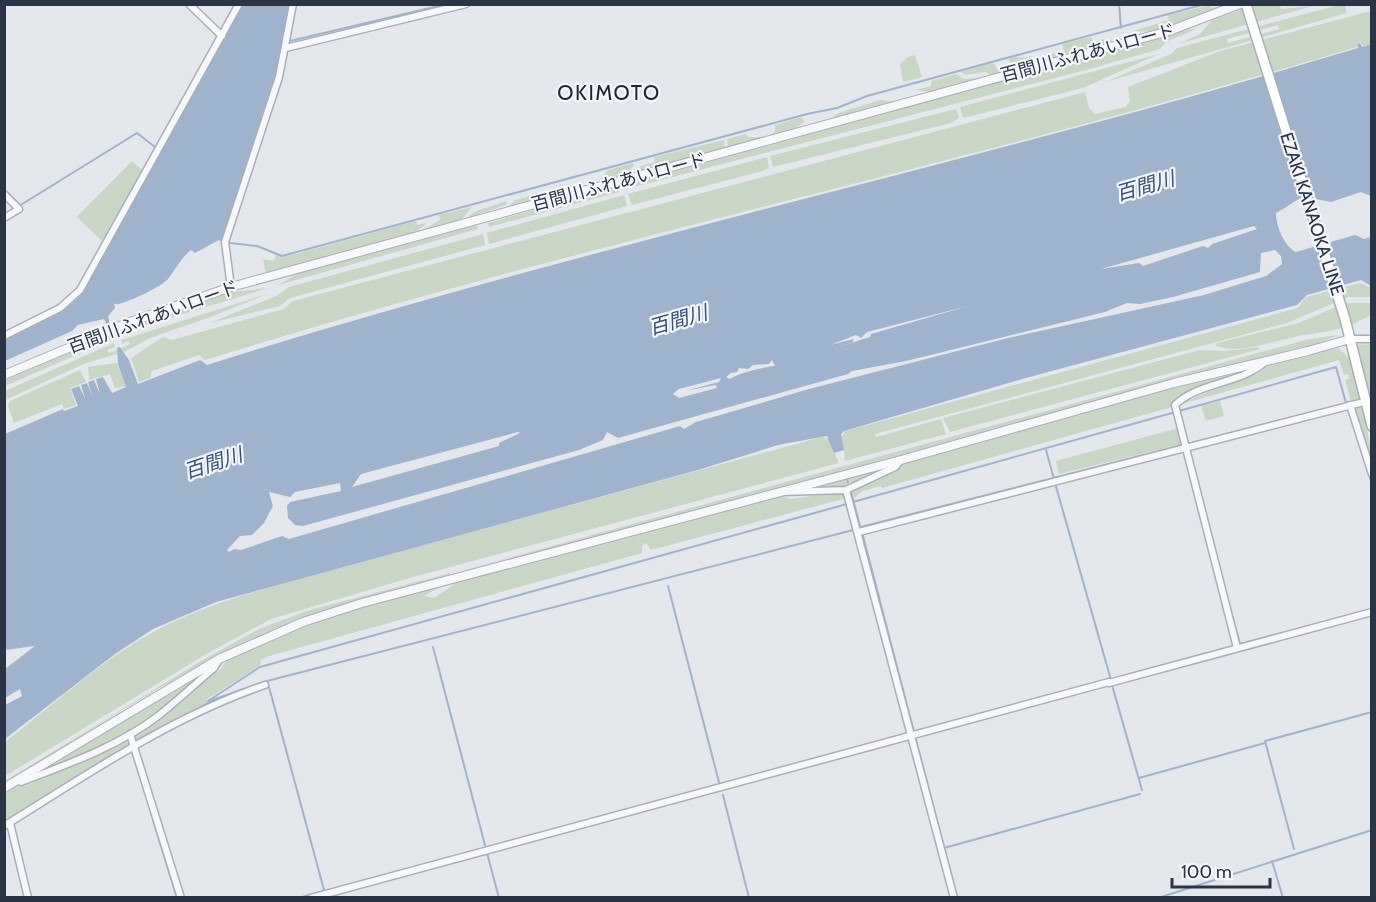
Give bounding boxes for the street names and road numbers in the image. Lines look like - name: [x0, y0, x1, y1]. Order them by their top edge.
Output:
- street label: 百間川ふれあいロード: [998, 19, 1178, 87]
- street label: EZAKI KANAOKA LINE: [1275, 130, 1349, 298]
- street label: 百間川ふれあいロード: [529, 148, 709, 216]
- street label: 百間川ふれあいロード: [65, 276, 241, 358]

